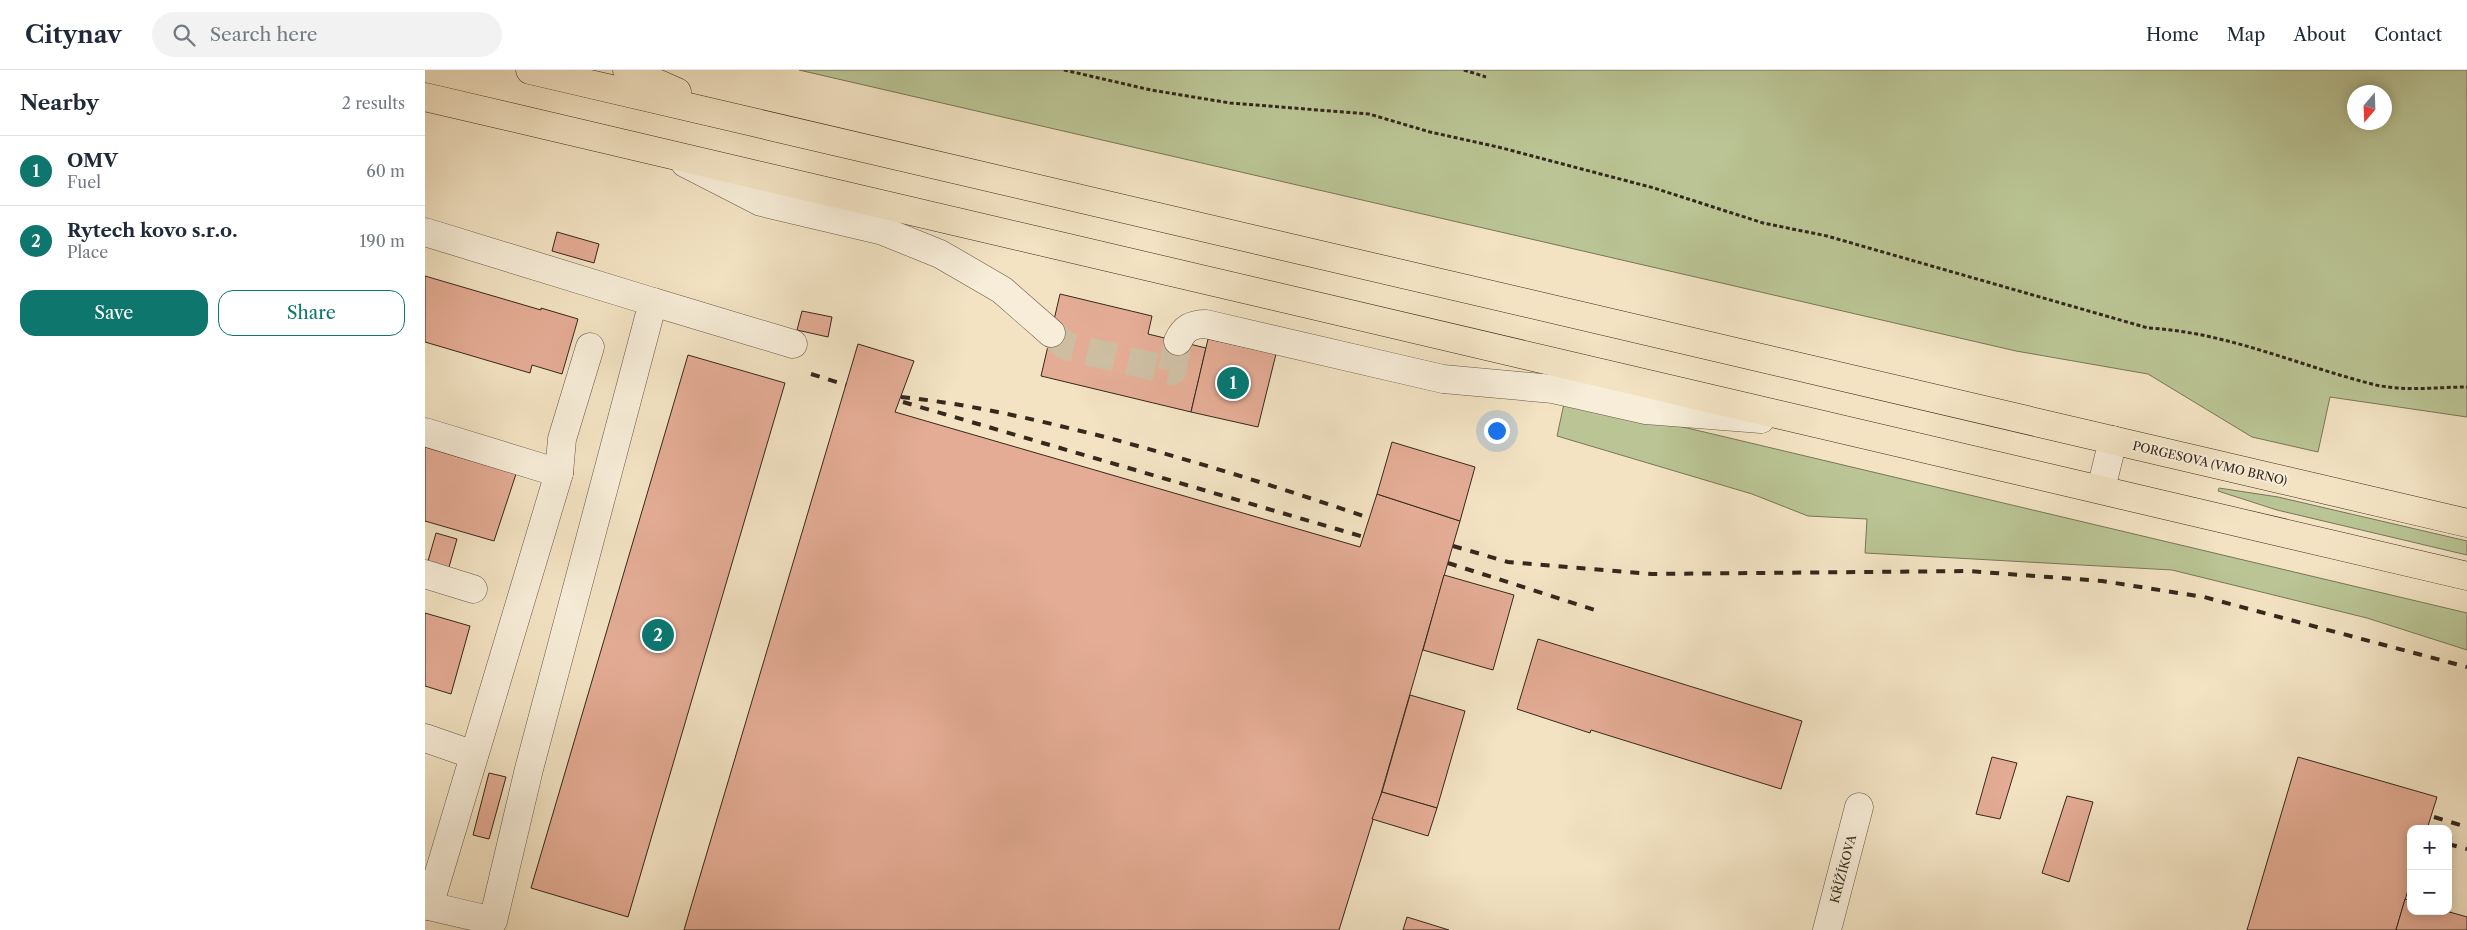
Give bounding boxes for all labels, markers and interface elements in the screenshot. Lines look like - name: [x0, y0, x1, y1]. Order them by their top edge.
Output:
- search box: [152, 12, 502, 57]
- text: Citynav: [25, 20, 122, 49]
- icon: search: [170, 21, 198, 49]
- text: Search here: [210, 23, 317, 46]
- text: Home: [2146, 24, 2199, 46]
- text: Map: [2227, 24, 2265, 46]
- text: About: [2293, 24, 2346, 46]
- text: Contact: [2374, 24, 2442, 46]
- north arrow: [2347, 85, 2392, 130]
- text: Nearby: [20, 90, 99, 115]
- text: 2 results: [342, 93, 405, 113]
- text: OMV: [67, 149, 118, 172]
- text: 1: [32, 161, 40, 181]
- text: 60 m: [366, 161, 405, 181]
- text: Fuel: [67, 172, 101, 192]
- text: Rytech kovo s.r.o.: [67, 219, 237, 242]
- text: 2: [31, 231, 41, 251]
- text: 190 m: [360, 231, 405, 251]
- text: Place: [67, 242, 108, 262]
- button: Save: [20, 290, 208, 336]
- button: Share: [218, 290, 405, 336]
- pin: 1: [1217, 364, 1249, 402]
- your location: [1484, 418, 1510, 444]
- street label: PORGESOVA (VMO BRNO): [2131, 438, 2289, 488]
- pin: 2: [642, 616, 674, 654]
- map controls: [2407, 825, 2452, 915]
- button: +: [2407, 825, 2452, 870]
- street label: KŘÍŽÍKOVA: [1826, 832, 1860, 905]
- button: −: [2407, 870, 2452, 915]

